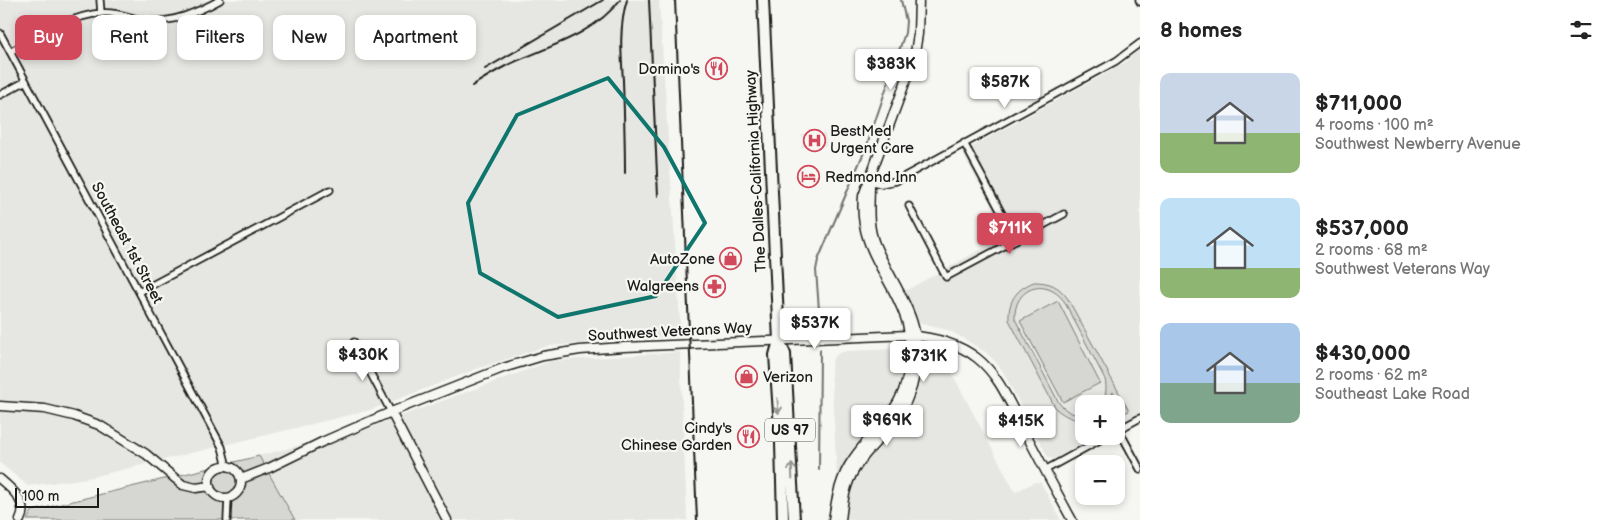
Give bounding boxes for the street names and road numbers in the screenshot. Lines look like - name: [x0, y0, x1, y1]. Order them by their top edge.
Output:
- street label: The Dalles-California Highway: [741, 69, 771, 273]
- street label: Southeast 1st Street: [87, 179, 167, 307]
- street label: Southwest Veterans Way: [588, 318, 753, 346]
- road number: US 97: [765, 418, 815, 442]

